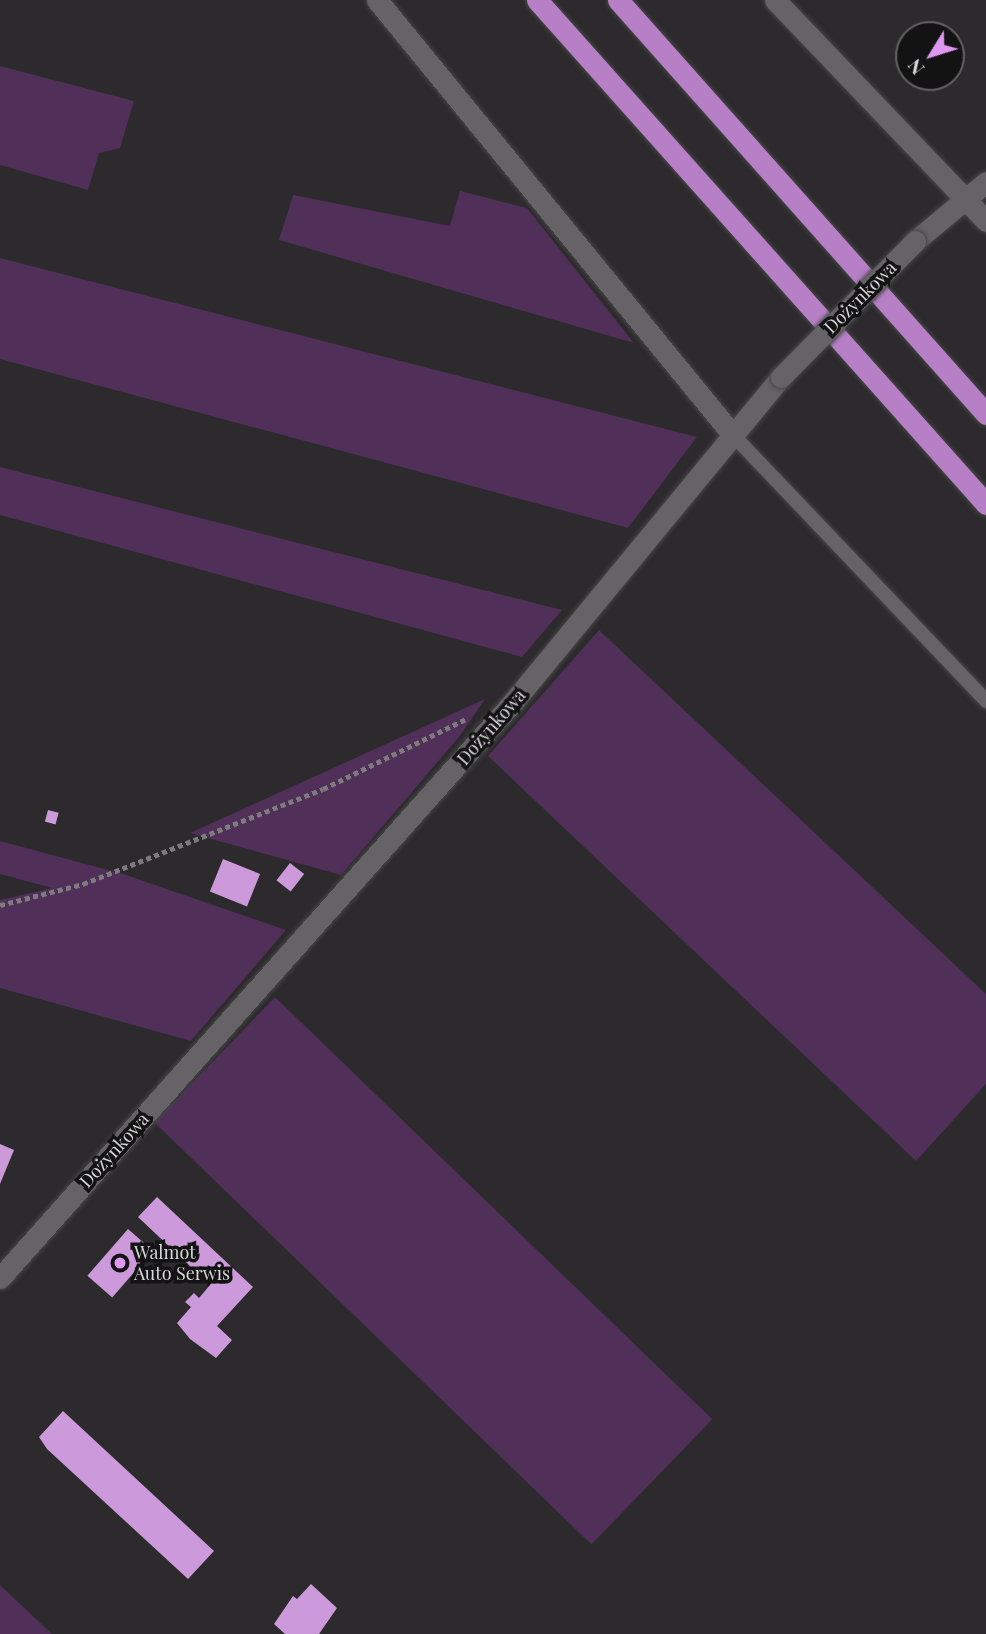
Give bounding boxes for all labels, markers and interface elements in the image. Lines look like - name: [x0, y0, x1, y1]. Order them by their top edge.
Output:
- north arrow: [895, 21, 965, 91]
- text: N: [901, 54, 929, 81]
- street label: Dożynkowa: [819, 256, 901, 338]
- street label: Dożynkowa: [452, 685, 530, 769]
- street label: Dożynkowa: [75, 1108, 153, 1192]
- place label: Walmot Auto Serwis: [134, 1242, 230, 1284]
- marker: Walmot Auto Serwis: [112, 1255, 128, 1271]

